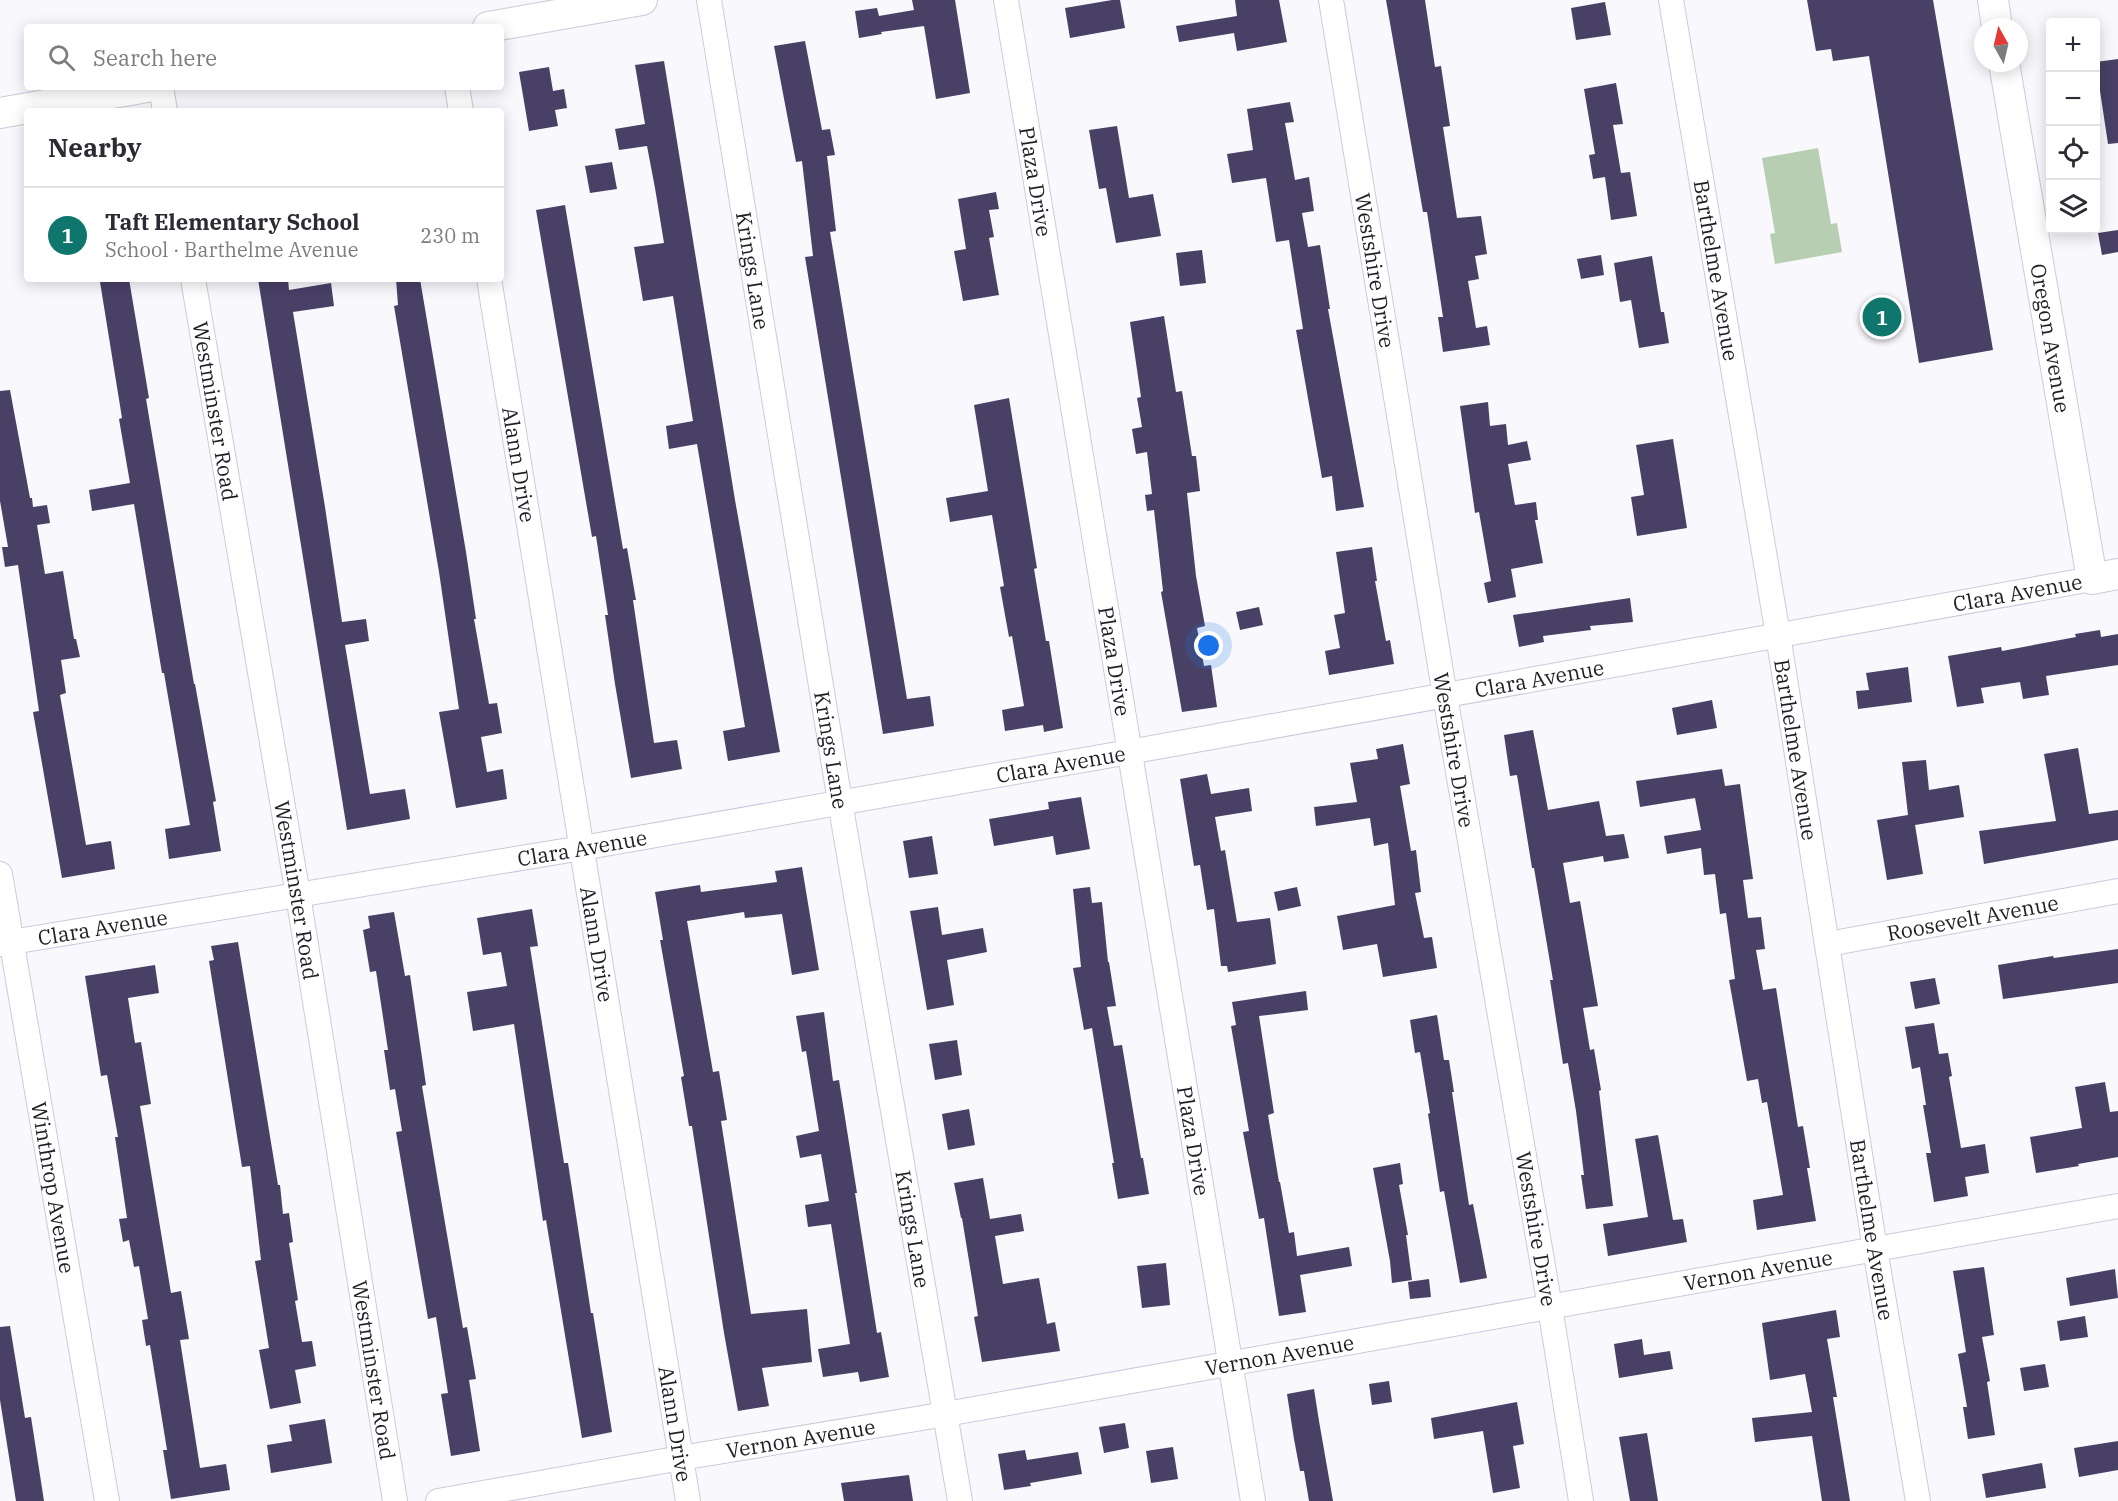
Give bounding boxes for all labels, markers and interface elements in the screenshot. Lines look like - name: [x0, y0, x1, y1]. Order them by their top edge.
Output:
- north arrow: [1974, 18, 2028, 72]
- map controls: [2046, 18, 2100, 234]
- button: +: [2046, 18, 2100, 72]
- search box: [24, 24, 504, 90]
- icon: search: [45, 41, 78, 74]
- text: Search here: [93, 43, 217, 72]
- button: −: [2046, 72, 2100, 126]
- street label: Plaza Drive: [1013, 125, 1059, 239]
- button: locate: [2046, 126, 2100, 180]
- text: Nearby: [48, 130, 142, 164]
- street label: Barthelme Avenue: [1688, 178, 1746, 363]
- button: layers: [2046, 180, 2100, 234]
- street label: Westshire Drive: [1349, 191, 1402, 350]
- text: Taft Elementary School: [105, 207, 359, 236]
- street label: Krings Lane: [730, 209, 777, 331]
- text: 1: [62, 222, 74, 249]
- text: 230 m: [420, 222, 480, 249]
- text: School · Barthelme Avenue: [105, 236, 358, 263]
- street label: Oregon Avenue: [2024, 261, 2077, 415]
- pin: 1: [1862, 294, 1902, 340]
- street label: Westminster Road: [186, 319, 245, 503]
- street label: Alann Drive: [496, 405, 542, 524]
- street label: Clara Avenue: [1951, 567, 2084, 618]
- street label: Plaza Drive: [1092, 604, 1138, 718]
- your location: [1194, 631, 1223, 660]
- street label: Clara Avenue: [1472, 653, 1606, 704]
- street label: Barthelme Avenue: [1768, 657, 1824, 842]
- street label: Westshire Drive: [1427, 670, 1481, 830]
- street label: Krings Lane: [808, 689, 855, 811]
- street label: Clara Avenue: [994, 739, 1128, 789]
- street label: Westminster Road: [268, 798, 325, 982]
- street label: Clara Avenue: [515, 823, 649, 872]
- street label: Alann Drive: [574, 884, 621, 1004]
- street label: Roosevelt Avenue: [1885, 888, 2061, 947]
- street label: Clara Avenue: [36, 903, 169, 952]
- street label: Plaza Drive: [1171, 1084, 1217, 1198]
- street label: Winthrop Avenue: [25, 1100, 82, 1275]
- street label: Barthelme Avenue: [1844, 1137, 1901, 1322]
- street label: Westshire Drive: [1510, 1149, 1564, 1308]
- street label: Krings Lane: [889, 1168, 937, 1290]
- street label: Vernon Avenue: [1681, 1243, 1835, 1297]
- street label: Westminster Road: [346, 1278, 402, 1462]
- street label: Vernon Avenue: [1203, 1328, 1356, 1382]
- street label: Alann Drive: [652, 1364, 699, 1484]
- street label: Vernon Avenue: [724, 1412, 877, 1464]

